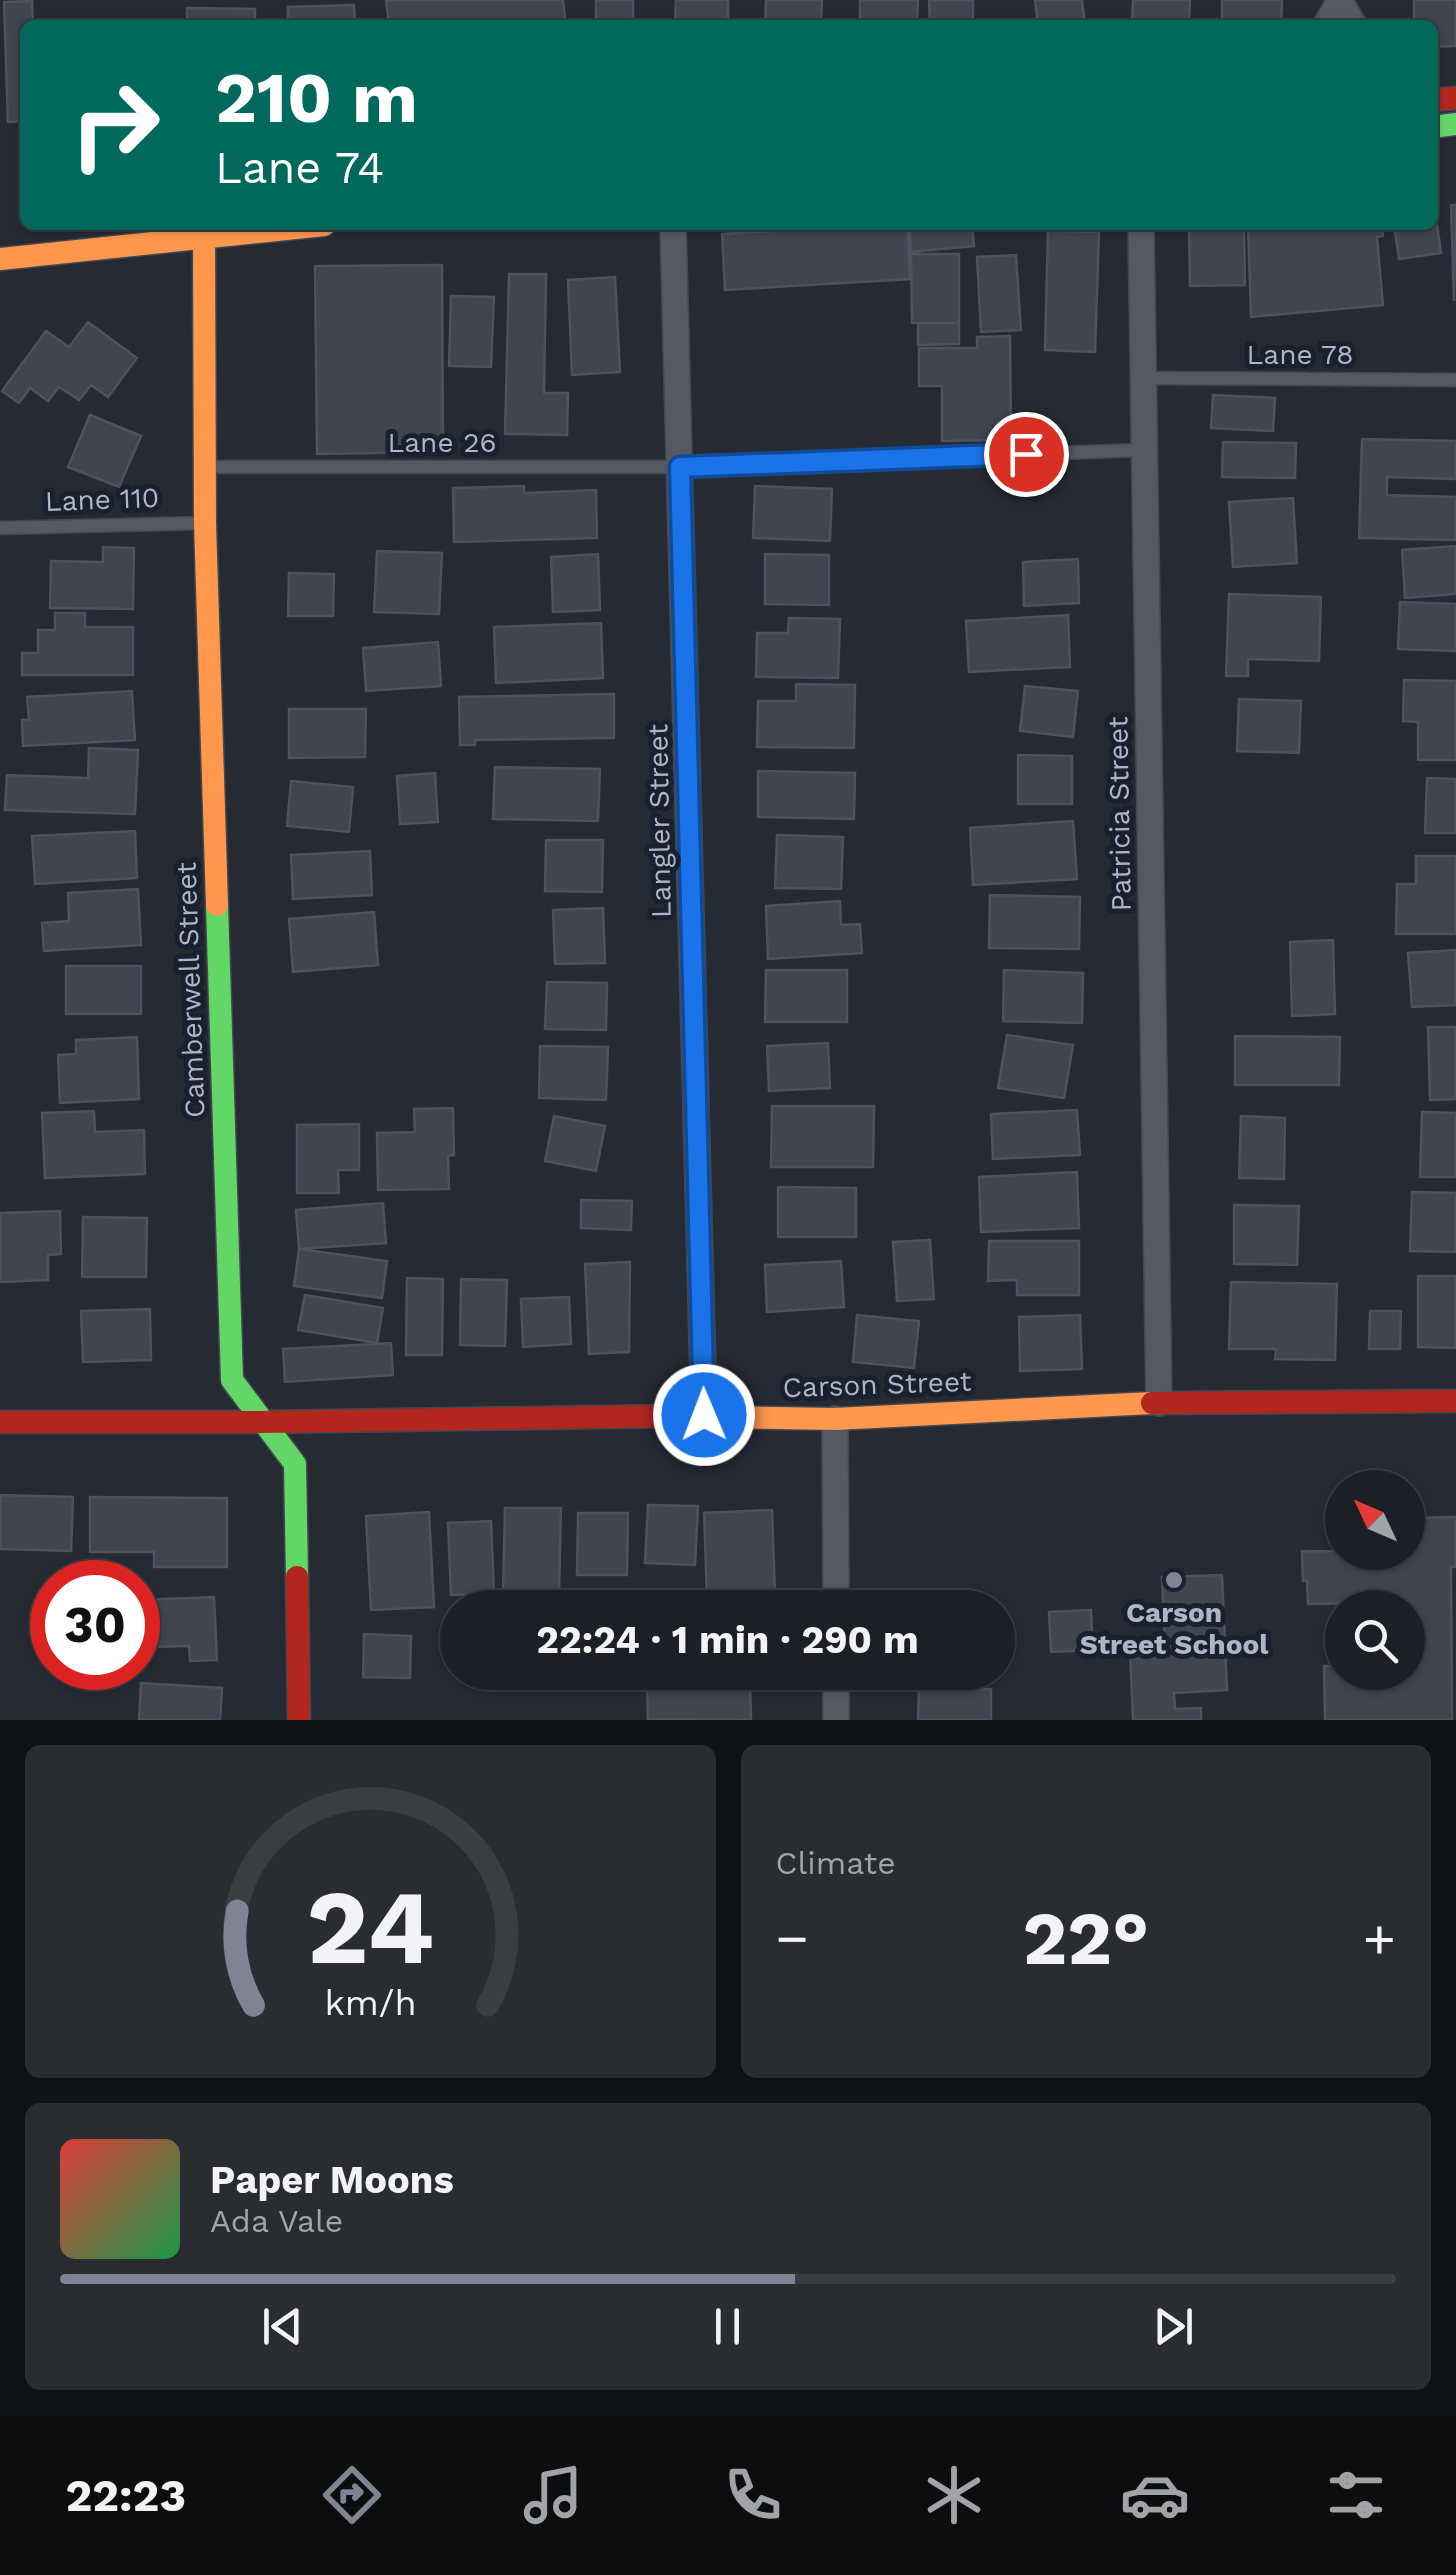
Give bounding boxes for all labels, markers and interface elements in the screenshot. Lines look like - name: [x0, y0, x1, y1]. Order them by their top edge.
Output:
- text: 210 m: [215, 57, 418, 139]
- icon: right: [50, 60, 180, 190]
- text: Lane 74: [215, 141, 384, 194]
- street label: Lane 78: [1247, 338, 1353, 371]
- pin: [984, 412, 1069, 497]
- street label: Lane 26: [388, 426, 496, 459]
- icon: arrive: [999, 427, 1054, 482]
- street label: Lane 110: [44, 481, 160, 518]
- street label: Patricia Street: [1101, 716, 1138, 912]
- street label: Langler Street: [641, 723, 678, 918]
- street label: Camberwell Street: [170, 861, 211, 1118]
- position arrow: [652, 1363, 756, 1467]
- street label: Carson Street: [782, 1365, 972, 1404]
- north arrow: [1325, 1470, 1425, 1570]
- map controls: [1325, 1470, 1425, 1690]
- speed limit sign: 30: [30, 1560, 160, 1690]
- marker: Carson Street School: [1163, 1569, 1185, 1591]
- button: search: [1325, 1590, 1425, 1690]
- place label: Carson Street School: [1080, 1596, 1269, 1661]
- text: 22:24 · 1 min · 290 m: [536, 1618, 919, 1662]
- text: Climate: [776, 1844, 896, 1882]
- text: 24: [306, 1866, 434, 1988]
- text: 22°: [1022, 1894, 1149, 1982]
- text: −: [776, 1906, 809, 1970]
- text: +: [1363, 1906, 1396, 1970]
- text: km/h: [324, 1982, 416, 2024]
- text: Paper Moons: [210, 2158, 454, 2202]
- text: Ada Vale: [210, 2202, 343, 2240]
- icon: previous: [255, 2299, 310, 2354]
- icon: pause: [700, 2299, 755, 2354]
- icon: next: [1146, 2299, 1201, 2354]
- icon: directions: [317, 2460, 387, 2530]
- icon: music: [518, 2460, 588, 2530]
- icon: phone: [718, 2460, 788, 2530]
- icon: climate: [919, 2460, 989, 2530]
- icon: car: [1120, 2460, 1190, 2530]
- icon: filters: [1321, 2460, 1391, 2530]
- text: 22:23: [65, 2469, 186, 2522]

